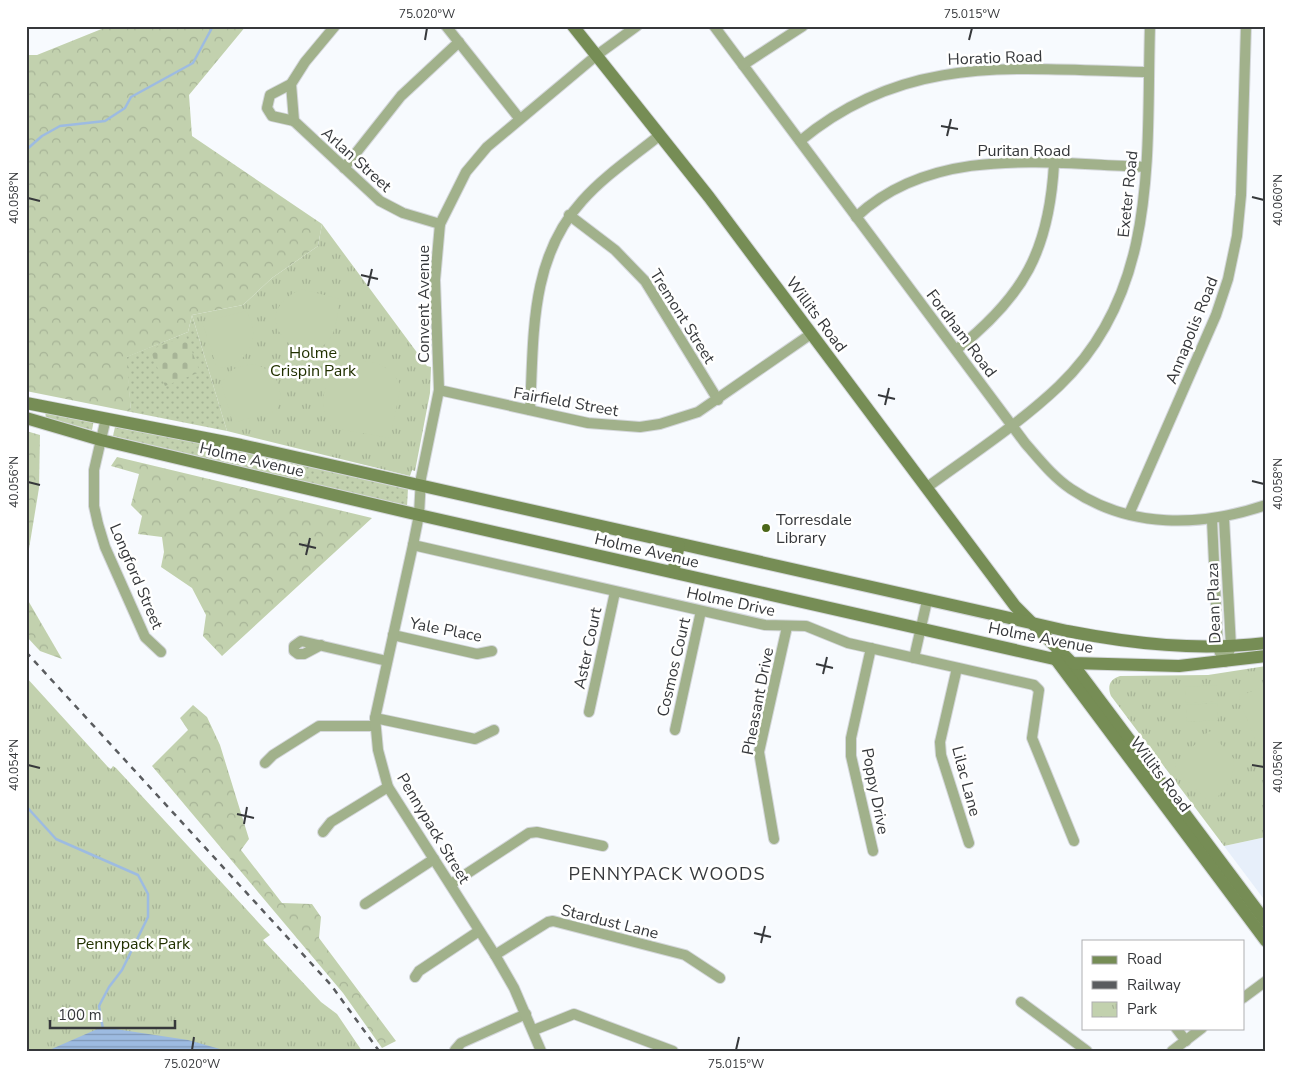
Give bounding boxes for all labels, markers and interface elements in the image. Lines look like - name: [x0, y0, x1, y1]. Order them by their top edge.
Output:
- text: 75.020°W: [399, 6, 455, 22]
- text: 75.015°W: [944, 6, 1000, 22]
- street label: Horatio Road: [947, 45, 1043, 71]
- street label: Arlan Street: [316, 122, 396, 197]
- street label: Puritan Road: [978, 140, 1070, 162]
- street label: Exeter Road: [1112, 150, 1143, 239]
- text: 40.058°N: [6, 172, 22, 224]
- text: 40.060°N: [1270, 174, 1286, 226]
- street label: Convent Avenue: [413, 245, 435, 363]
- street label: Tremont Street: [644, 265, 720, 368]
- street label: Willits Road: [781, 272, 852, 357]
- street label: Annapolis Road: [1160, 273, 1223, 387]
- street label: Fordham Road: [921, 285, 1002, 382]
- park label: Holme Crispin Park: [270, 342, 357, 382]
- street label: Fairfield Street: [512, 382, 620, 422]
- street label: Holme Avenue: [197, 437, 306, 483]
- text: 40.056°N: [6, 456, 22, 508]
- text: 40.058°N: [1270, 458, 1286, 510]
- place label: Torresdale Library: [776, 509, 852, 549]
- street label: Longford Street: [104, 520, 168, 633]
- marker: Torresdale Library: [760, 522, 772, 534]
- street label: Holme Avenue: [592, 528, 701, 574]
- street label: Dean Plaza: [1202, 562, 1226, 644]
- street label: Holme Drive: [684, 582, 777, 622]
- street label: Aster Court: [569, 605, 607, 691]
- street label: Yale Place: [407, 612, 484, 648]
- street label: Cosmos Court: [652, 615, 696, 719]
- street label: Holme Avenue: [986, 617, 1095, 659]
- street label: Pheasant Drive: [737, 646, 779, 757]
- street label: Willits Road: [1125, 732, 1196, 817]
- text: 40.054°N: [6, 739, 22, 791]
- text: 40.056°N: [1270, 741, 1286, 793]
- street label: Lilac Lane: [946, 744, 986, 819]
- street label: Poppy Drive: [856, 746, 894, 836]
- street label: Pennypack Street: [391, 769, 475, 888]
- district label: PENNYPACK WOODS: [568, 862, 766, 886]
- street label: Stardust Lane: [559, 899, 661, 945]
- park label: Pennypack Park: [76, 933, 191, 955]
- legend: [1082, 940, 1244, 1030]
- text: Road: [1127, 949, 1162, 969]
- text: Railway: [1127, 975, 1181, 995]
- scale bar: [50, 997, 175, 1029]
- text: Park: [1127, 999, 1157, 1019]
- text: 100 m: [58, 1005, 102, 1025]
- text: 75.020°W: [164, 1056, 220, 1072]
- text: 75.015°W: [708, 1056, 764, 1072]

